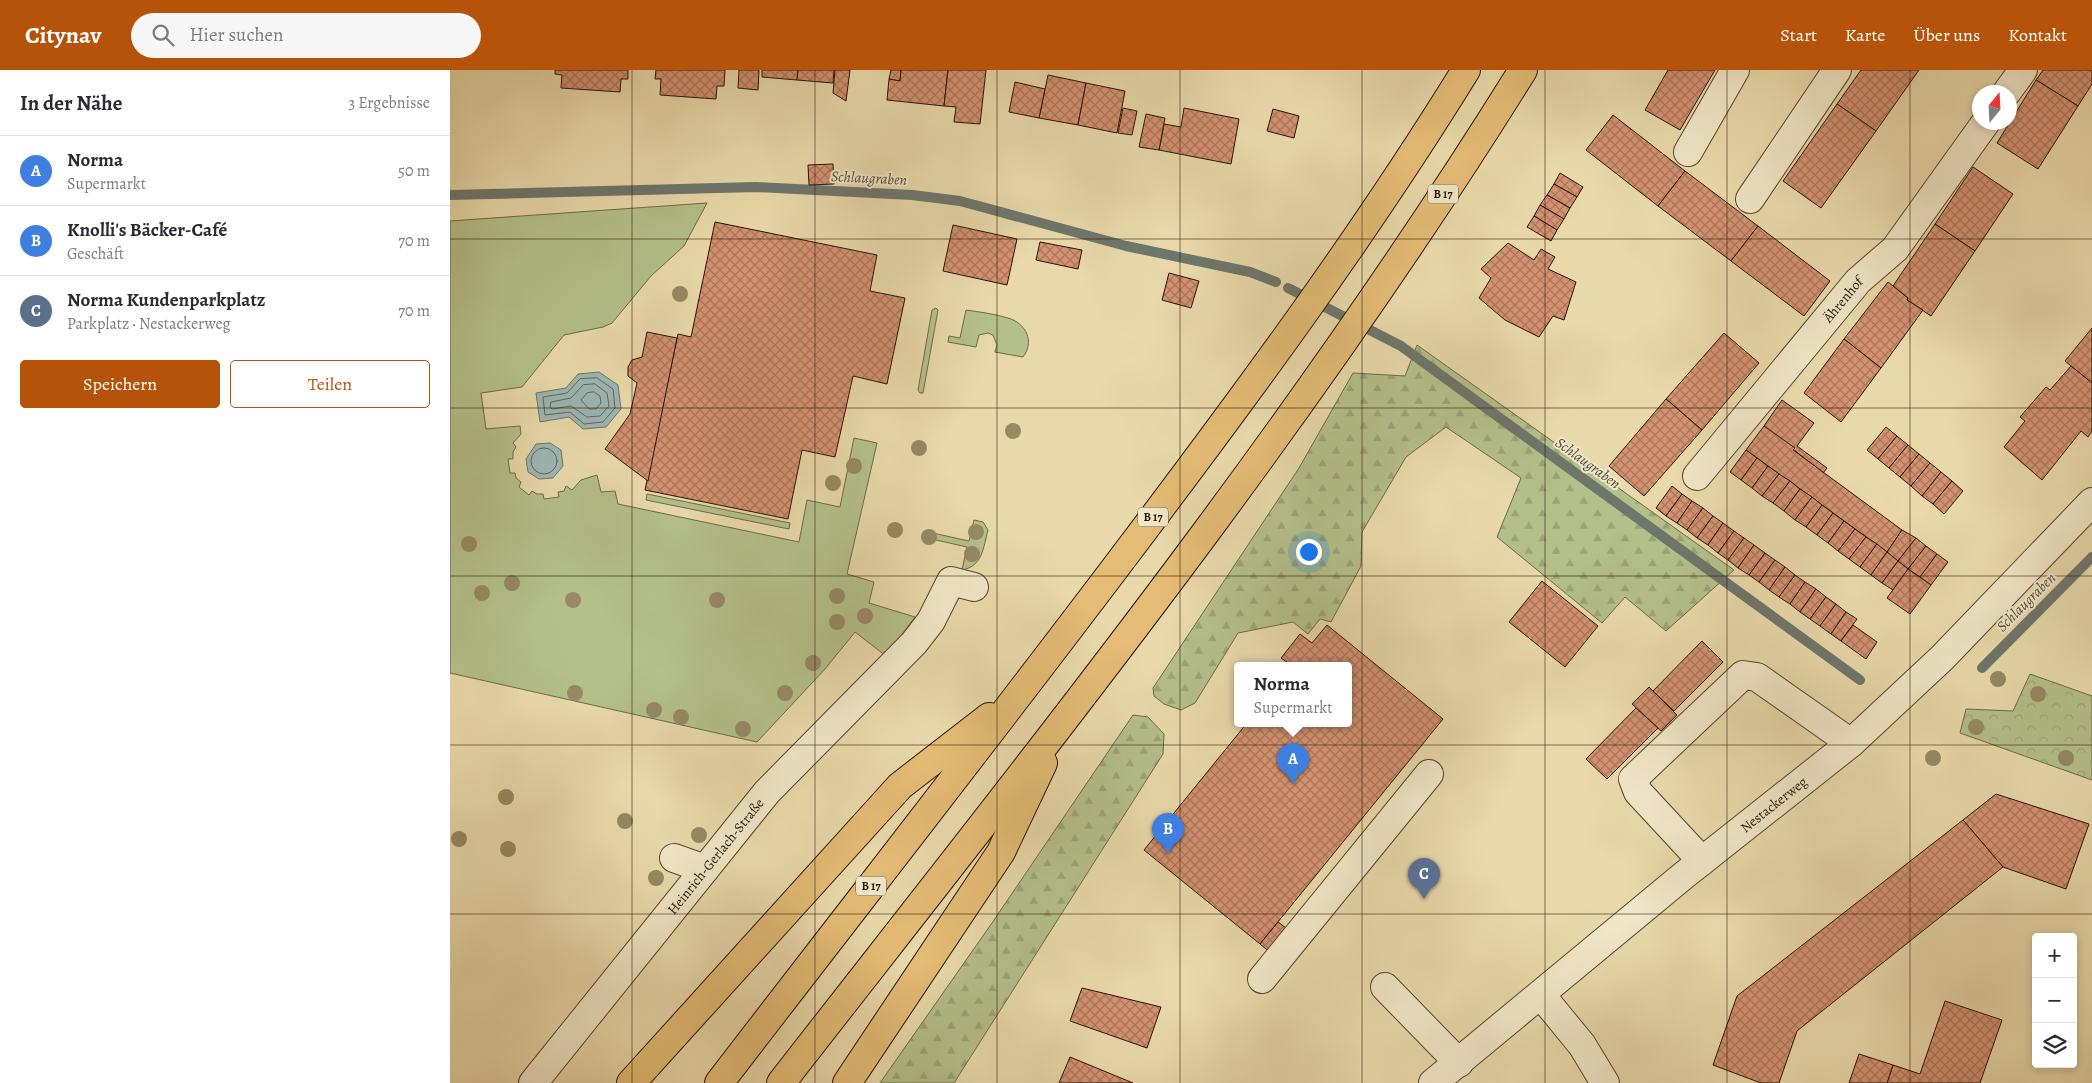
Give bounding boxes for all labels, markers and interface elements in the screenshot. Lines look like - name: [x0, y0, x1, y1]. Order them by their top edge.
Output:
- search box: [131, 13, 481, 58]
- text: Citynav: [25, 19, 101, 51]
- icon: search: [149, 21, 177, 49]
- text: Hier suchen: [189, 22, 284, 48]
- text: Start: [1780, 23, 1817, 47]
- text: Karte: [1845, 23, 1885, 47]
- text: Über uns: [1913, 23, 1980, 47]
- text: Kontakt: [2008, 23, 2067, 47]
- north arrow: [1972, 85, 2017, 130]
- text: In der Nähe: [20, 89, 122, 117]
- text: 3 Ergebnisse: [348, 92, 430, 114]
- text: Norma: [67, 147, 123, 173]
- text: A: [31, 160, 41, 182]
- text: 50 m: [398, 160, 430, 182]
- water label: Schlaugraben: [830, 166, 908, 190]
- text: Supermarkt: [67, 173, 146, 195]
- road number: B 17: [1428, 185, 1458, 204]
- text: Knolli's Bäcker-Café: [67, 217, 227, 243]
- text: B: [31, 230, 41, 252]
- text: 70 m: [398, 230, 430, 252]
- text: Geschäft: [67, 243, 124, 265]
- street label: Ährenhof: [1818, 271, 1869, 327]
- text: Norma Kundenparkplatz: [67, 287, 265, 313]
- text: C: [31, 300, 41, 322]
- text: 70 m: [398, 300, 430, 322]
- text: Parkplatz · Nestackerweg: [67, 313, 231, 335]
- button: Speichern: [20, 360, 220, 408]
- button: Teilen: [230, 360, 430, 408]
- water label: Schlaugraben: [1551, 433, 1625, 493]
- road number: B 17: [1138, 508, 1168, 527]
- your location: [1296, 539, 1322, 565]
- water label: Schlaugraben: [1992, 568, 2060, 636]
- popup: [1234, 662, 1352, 727]
- text: Norma: [1253, 671, 1310, 697]
- text: Supermarkt: [1253, 697, 1333, 719]
- pin: A: [1277, 743, 1309, 784]
- street label: Nestackerweg: [1736, 772, 1811, 837]
- street label: Heinrich-Gerlach-Straße: [663, 794, 768, 919]
- pin: B: [1152, 813, 1184, 854]
- pin: C: [1408, 858, 1440, 899]
- road number: B 17: [856, 876, 886, 896]
- map controls: [2032, 933, 2077, 1068]
- button: +: [2032, 933, 2077, 978]
- button: −: [2032, 978, 2077, 1023]
- button: layers: [2032, 1023, 2077, 1068]

